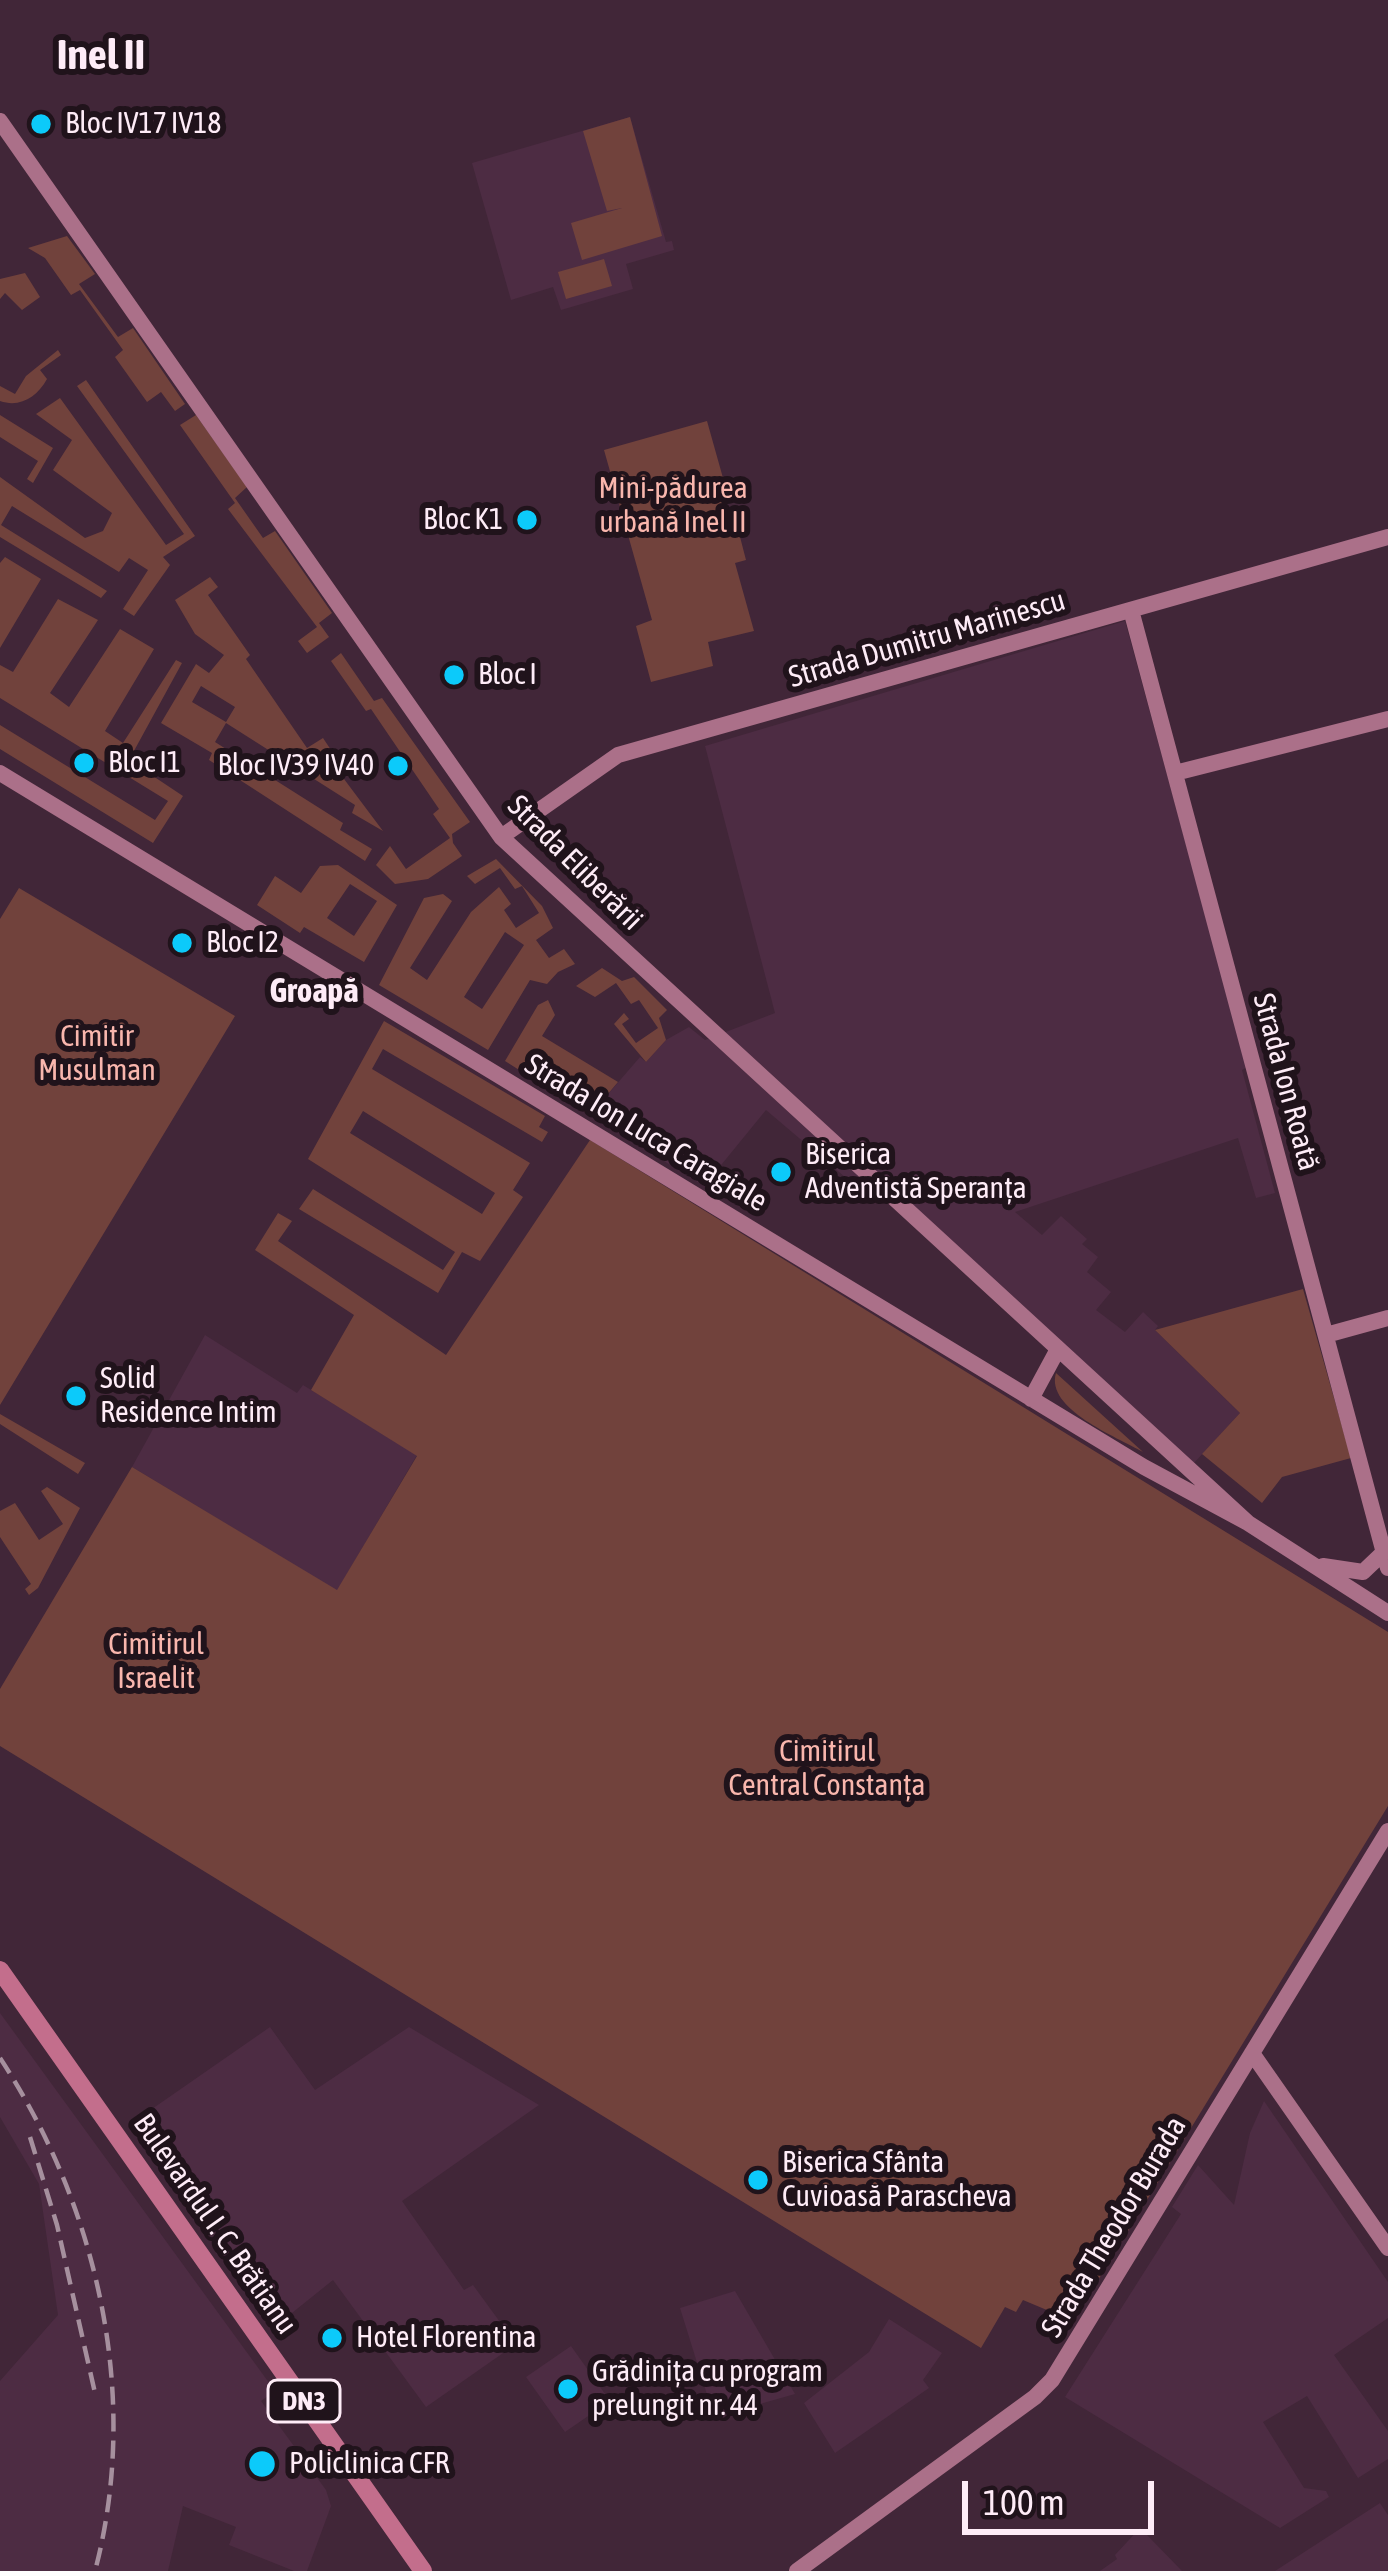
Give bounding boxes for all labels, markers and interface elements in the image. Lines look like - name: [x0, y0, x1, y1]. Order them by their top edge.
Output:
- district label: Inel II: [57, 31, 145, 81]
- place label: Bloc IV17 IV18: [65, 106, 221, 142]
- marker: Bloc IV17 IV18: [28, 111, 54, 137]
- park label: Mini-pădurea urbană Inel II: [598, 471, 748, 542]
- place label: Bloc K1: [423, 502, 503, 538]
- marker: Bloc K1: [514, 507, 540, 533]
- street label: Strada Dumitru Marinescu: [785, 582, 1069, 696]
- place label: Bloc I: [478, 657, 537, 693]
- marker: Bloc I: [441, 662, 467, 688]
- place label: Bloc I1: [108, 745, 181, 781]
- place label: Bloc IV39 IV40: [218, 748, 374, 784]
- marker: Bloc I1: [71, 750, 97, 776]
- marker: Bloc IV39 IV40: [385, 753, 411, 779]
- street label: Strada Eliberării: [500, 788, 650, 938]
- place label: Bloc I2: [206, 925, 279, 961]
- marker: Bloc I2: [169, 930, 195, 956]
- district label: Groapă: [269, 972, 359, 1012]
- street label: Strada Ion Roată: [1245, 990, 1327, 1174]
- park label: Cimitir Musulman: [38, 1019, 156, 1090]
- street label: Strada Ion Luca Caragiale: [518, 1046, 774, 1220]
- place label: Biserica Adventistă Speranța: [805, 1137, 1027, 1208]
- marker: Biserica Adventistă Speranța: [768, 1159, 794, 1185]
- place label: Solid Residence Intim: [100, 1361, 277, 1432]
- marker: Solid Residence Intim: [63, 1383, 89, 1409]
- park label: Cimitirul Israelit: [108, 1627, 204, 1698]
- park label: Cimitirul Central Constanța: [728, 1734, 926, 1804]
- street label: Bulevardul I. C. Brătianu: [126, 2107, 304, 2341]
- street label: Strada Theodor Burada: [1034, 2110, 1194, 2344]
- place label: Biserica Sfânta Cuvioasă Parascheva: [782, 2145, 1012, 2216]
- marker: Biserica Sfânta Cuvioasă Parascheva: [745, 2167, 771, 2193]
- place label: Hotel Florentina: [356, 2320, 536, 2356]
- marker: Hotel Florentina: [319, 2325, 345, 2351]
- place label: Grădinița cu program prelungit nr. 44: [592, 2354, 823, 2424]
- marker: Grădinița cu program prelungit nr. 44: [555, 2376, 581, 2402]
- road number: DN3: [268, 2380, 340, 2422]
- place label: Policlinica CFR: [289, 2446, 449, 2482]
- marker: Policlinica CFR: [246, 2448, 278, 2480]
- scale bar: [968, 2457, 1160, 2531]
- text: 100 m: [983, 2481, 1065, 2523]

